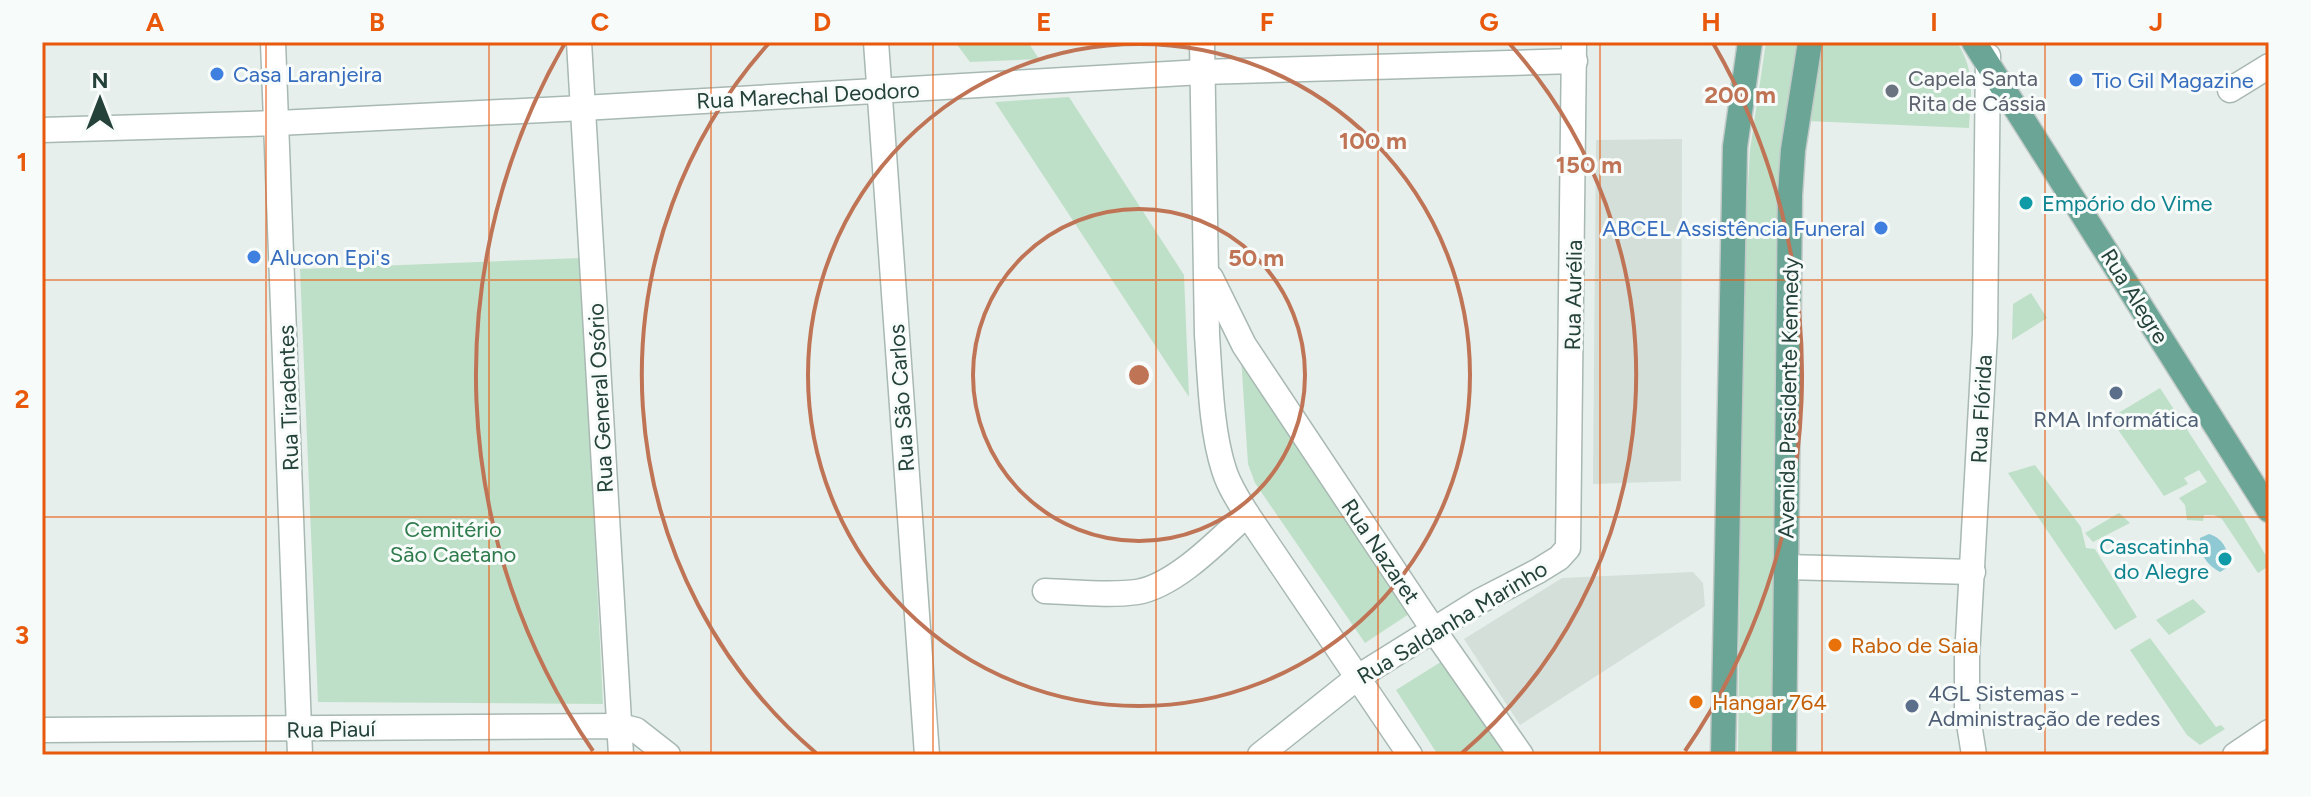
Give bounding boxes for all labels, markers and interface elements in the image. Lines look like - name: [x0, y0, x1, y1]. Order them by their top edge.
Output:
- text: A: [146, 6, 165, 38]
- text: B: [369, 6, 385, 38]
- text: C: [591, 6, 610, 38]
- text: D: [813, 6, 831, 38]
- text: E: [1036, 6, 1052, 38]
- text: F: [1260, 6, 1274, 38]
- text: G: [1479, 6, 1499, 38]
- text: H: [1701, 6, 1721, 38]
- text: I: [1930, 6, 1938, 38]
- text: J: [2149, 6, 2163, 38]
- north arrow: [60, 60, 140, 140]
- place label: Casa Laranjeira: [233, 61, 382, 88]
- marker: Casa Laranjeira: [208, 65, 226, 83]
- place label: Capela Santa Rita de Cássia: [1908, 65, 2046, 117]
- text: N: [91, 67, 109, 94]
- place label: Tio Gil Magazine: [2092, 67, 2254, 94]
- marker: Tio Gil Magazine: [2067, 71, 2085, 89]
- street label: Rua Marechal Deodoro: [696, 76, 920, 115]
- text: 200 m: [1704, 80, 1776, 109]
- marker: Capela Santa Rita de Cássia: [1883, 82, 1901, 100]
- text: 100 m: [1339, 126, 1407, 155]
- text: 1: [17, 146, 27, 178]
- text: 150 m: [1556, 150, 1622, 179]
- place label: Empório do Vime: [2042, 190, 2212, 217]
- marker: Empório do Vime: [2017, 194, 2035, 212]
- place label: ABCEL Assistência Funeral: [1602, 215, 1865, 242]
- marker: ABCEL Assistência Funeral: [1872, 219, 1890, 237]
- street label: Rua Aurélia: [1559, 240, 1588, 350]
- text: 50 m: [1228, 243, 1284, 272]
- place label: Alucon Epi's: [270, 244, 390, 271]
- street label: Rua Alegre: [2095, 244, 2174, 349]
- marker: Alucon Epi's: [245, 248, 263, 266]
- street label: Avenida Presidente Kennedy: [1773, 257, 1804, 539]
- street label: Rua General Osório: [582, 302, 619, 494]
- street label: Rua São Carlos: [883, 323, 920, 473]
- street label: Rua Tiradentes: [272, 324, 305, 472]
- street label: Rua Flórida: [1965, 354, 1998, 464]
- centre of rings: [1125, 361, 1153, 389]
- text: 2: [14, 383, 30, 415]
- marker: RMA Informática: [2107, 384, 2125, 402]
- place label: RMA Informática: [2033, 406, 2199, 433]
- street label: Rua Nazaret: [1336, 494, 1426, 609]
- park label: Cemitério São Caetano: [390, 516, 516, 568]
- place label: Cascatinha do Alegre: [2099, 533, 2209, 585]
- marker: Cascatinha do Alegre: [2216, 550, 2234, 568]
- street label: Rua Saldanha Marinho: [1352, 555, 1552, 690]
- text: 3: [15, 619, 29, 651]
- place label: Rabo de Saia: [1851, 632, 1978, 659]
- marker: Rabo de Saia: [1826, 636, 1844, 654]
- place label: 4GL Sistemas - Administração de redes: [1928, 680, 2160, 732]
- place label: Hangar 764: [1712, 689, 1827, 716]
- marker: Hangar 764: [1687, 693, 1705, 711]
- marker: 4GL Sistemas - Administração de redes: [1903, 697, 1921, 715]
- street label: Rua Piauí: [286, 715, 377, 744]

